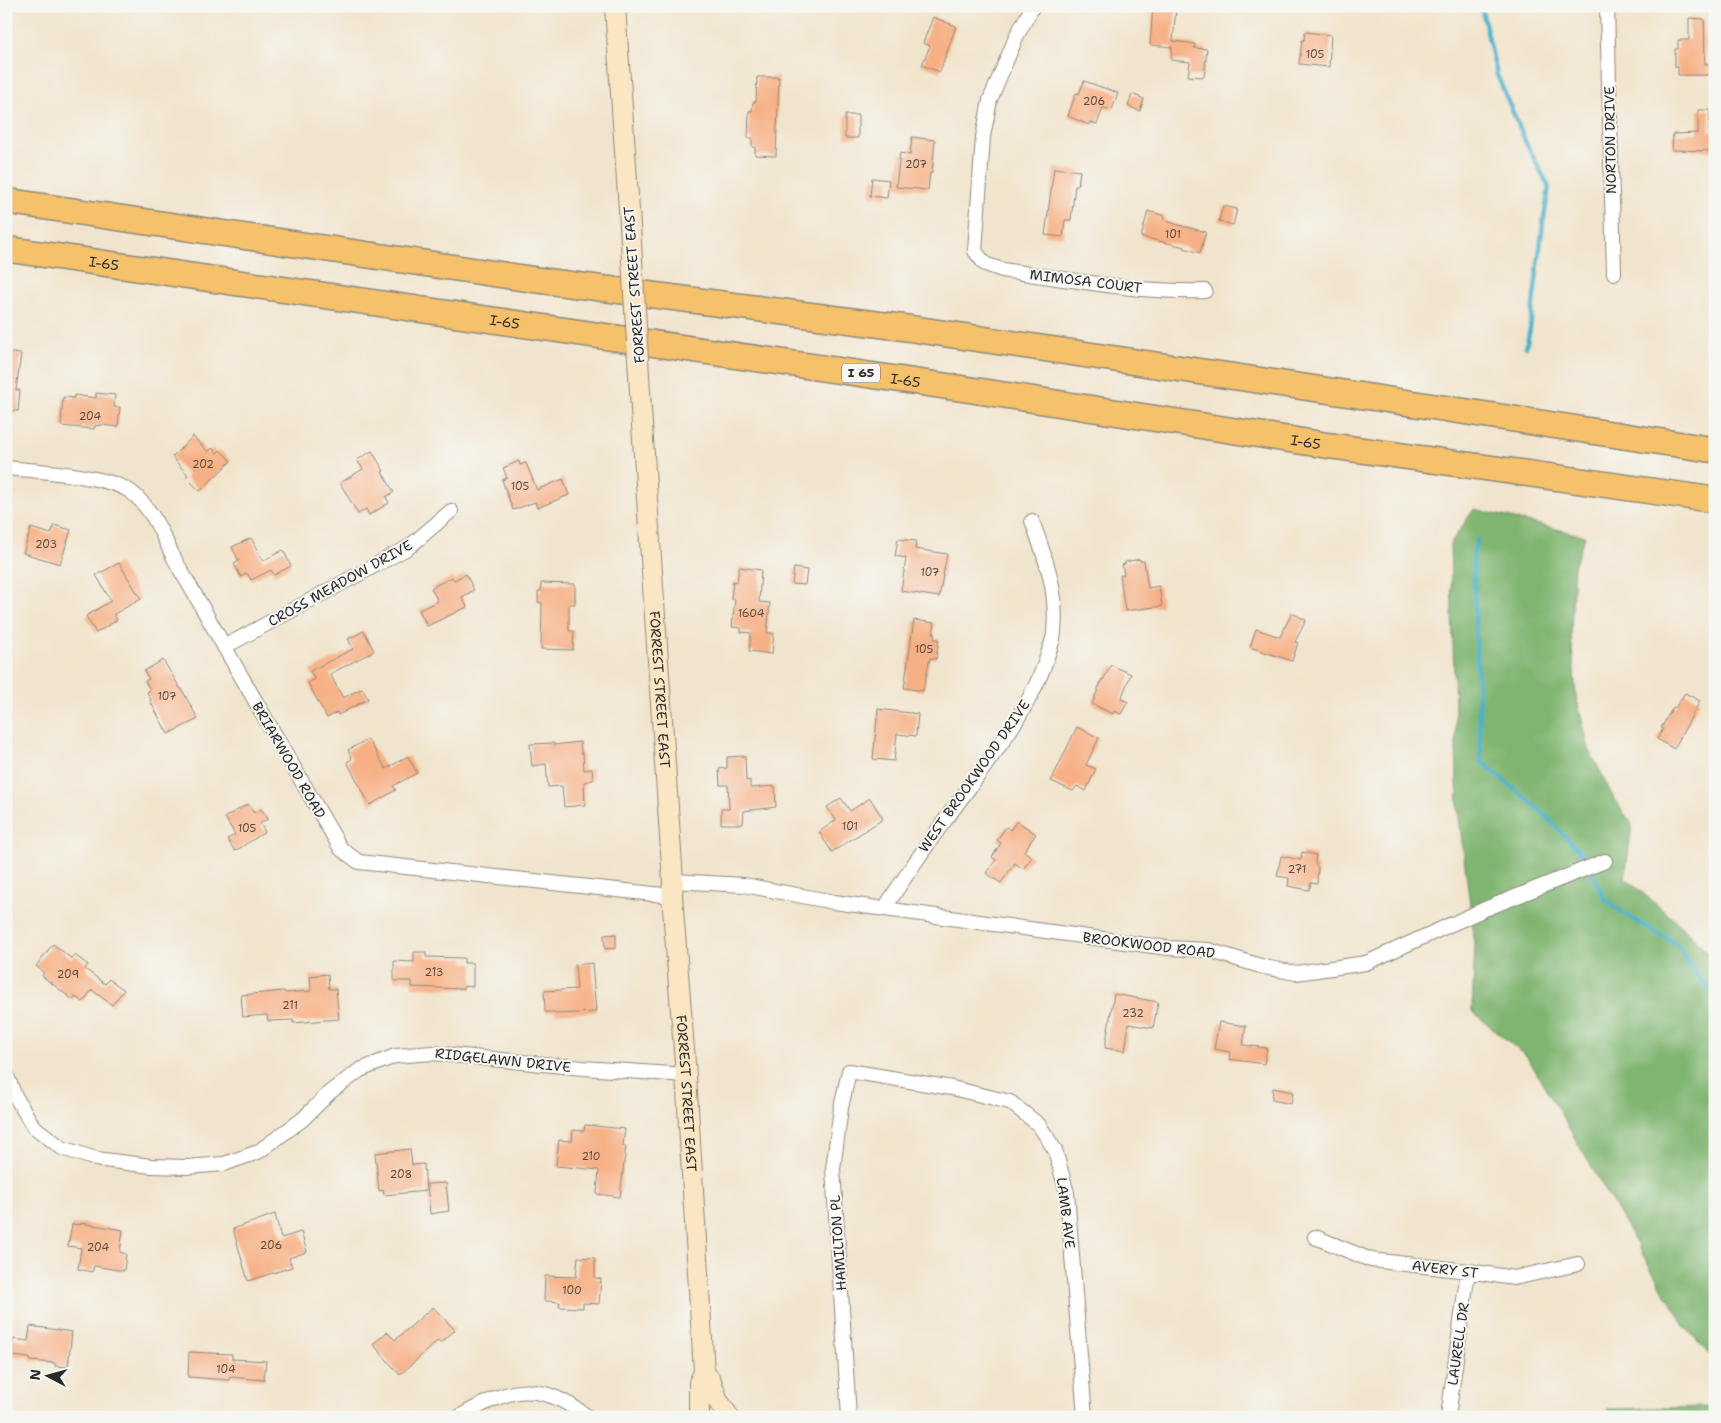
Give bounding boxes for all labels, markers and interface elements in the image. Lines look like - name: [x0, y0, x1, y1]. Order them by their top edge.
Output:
- house number: 105: [1306, 47, 1325, 62]
- street label: NORTON DRIVE: [1600, 86, 1620, 194]
- house number: 206: [1083, 94, 1105, 109]
- house number: 207: [905, 157, 927, 172]
- street label: FORREST STREET EAST: [620, 206, 648, 364]
- house number: 101: [1165, 227, 1181, 242]
- street label: I-65: [88, 252, 120, 274]
- street label: MIMOSA COURT: [1029, 265, 1144, 297]
- street label: I-65: [488, 311, 521, 333]
- road number: I 65: [842, 363, 880, 382]
- street label: I-65: [889, 369, 922, 391]
- house number: 204: [79, 409, 102, 424]
- street label: I-65: [1289, 431, 1322, 453]
- house number: 202: [192, 457, 214, 472]
- house number: 105: [511, 479, 530, 494]
- street label: CROSS MEADOW DRIVE: [265, 536, 416, 630]
- house number: 203: [35, 537, 57, 552]
- house number: 107: [920, 565, 940, 580]
- house number: 1604: [738, 606, 765, 621]
- street label: FORREST STREET EAST: [646, 610, 674, 769]
- house number: 105: [915, 642, 934, 657]
- house number: 107: [157, 689, 177, 704]
- street label: WEST BROOKWOOD DRIVE: [914, 696, 1034, 856]
- street label: BRIARWOOD ROAD: [248, 698, 330, 822]
- house number: 101: [842, 819, 858, 834]
- house number: 105: [238, 821, 257, 836]
- house number: 271: [1288, 862, 1306, 877]
- street label: BROOKWOOD ROAD: [1082, 928, 1216, 962]
- house number: 213: [425, 965, 443, 980]
- house number: 209: [57, 967, 79, 982]
- house number: 211: [282, 998, 298, 1013]
- house number: 232: [1122, 1006, 1144, 1021]
- street label: FORREST STREET EAST: [672, 1014, 701, 1173]
- street label: RIDGELAWN DRIVE: [434, 1044, 572, 1076]
- house number: 210: [581, 1149, 601, 1164]
- house number: 208: [390, 1167, 412, 1182]
- street label: LAMB AVE: [1053, 1176, 1079, 1250]
- street label: HAMILTON PL: [826, 1194, 850, 1292]
- house number: 206: [260, 1238, 282, 1253]
- house number: 204: [87, 1240, 110, 1255]
- street label: AVERY ST: [1411, 1256, 1480, 1282]
- house number: 100: [562, 1283, 582, 1298]
- street label: LAURELL DR: [1443, 1301, 1473, 1387]
- north arrow: [22, 1350, 72, 1400]
- house number: 104: [216, 1362, 236, 1377]
- text: N: [26, 1368, 45, 1381]

